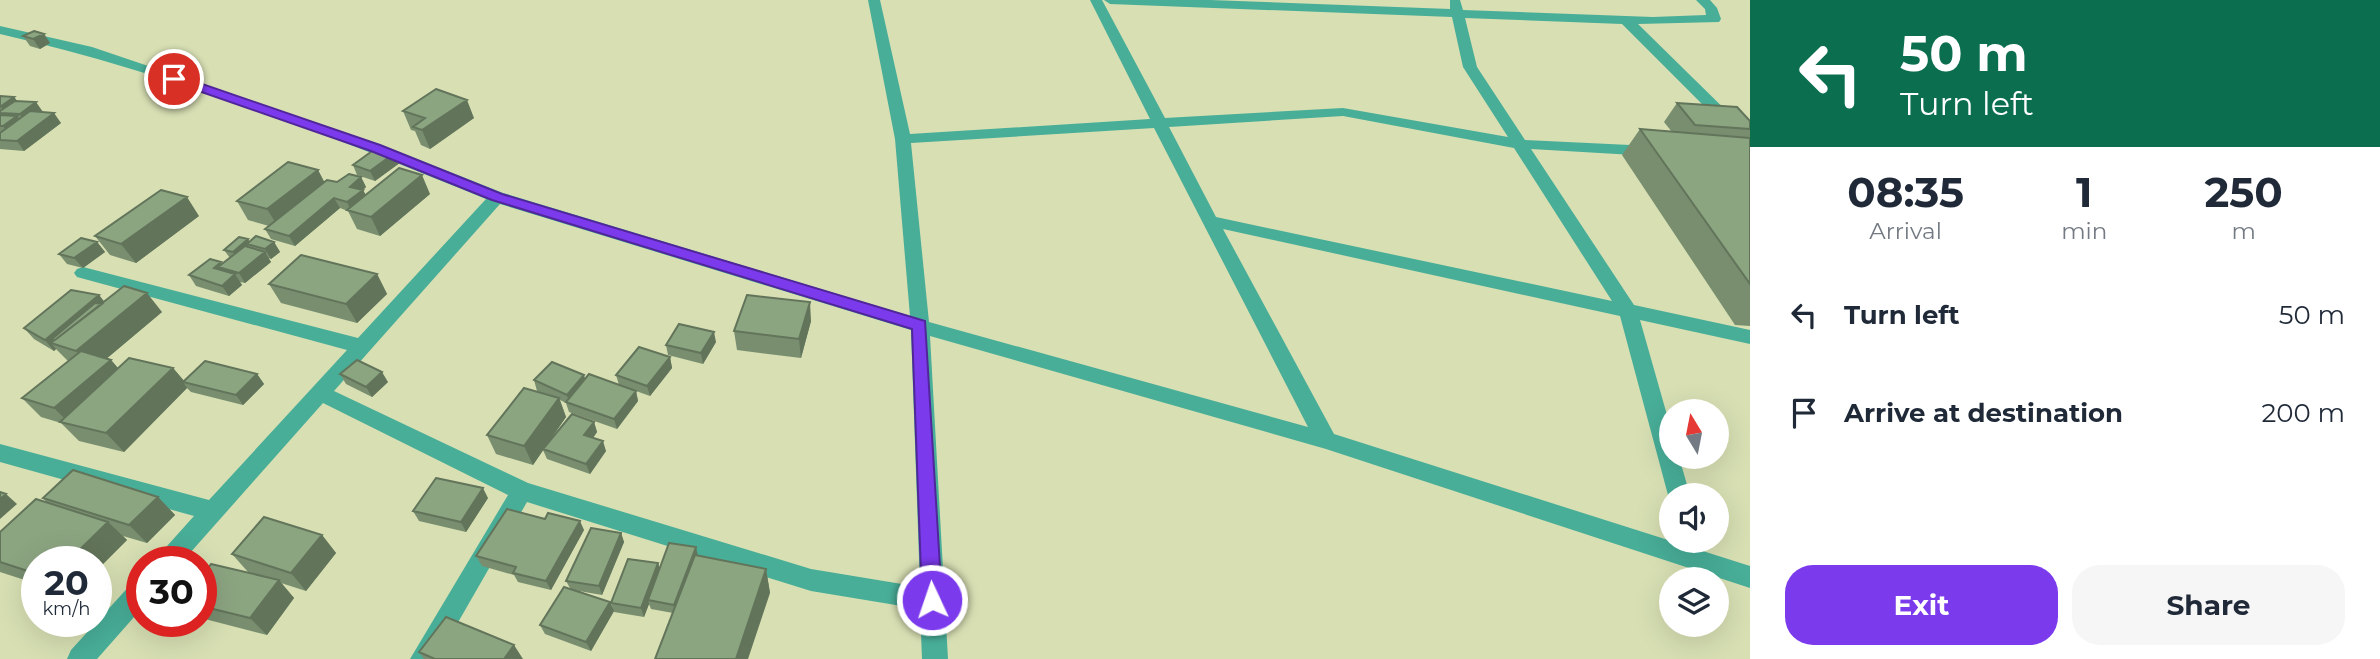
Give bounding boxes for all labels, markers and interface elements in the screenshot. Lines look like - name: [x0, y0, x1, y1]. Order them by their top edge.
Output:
- text: 50 m: [1900, 24, 2028, 83]
- icon: left: [1785, 28, 1876, 119]
- pin: [144, 49, 204, 109]
- icon: arrive: [155, 60, 193, 98]
- text: Turn left: [1900, 84, 2034, 123]
- text: 08:35: [1847, 166, 1964, 218]
- text: 1: [2076, 166, 2092, 218]
- text: 250: [2204, 166, 2283, 218]
- text: Arrival: [1869, 217, 1942, 245]
- text: min: [2061, 217, 2107, 245]
- text: m: [2231, 217, 2256, 245]
- icon: left: [1785, 296, 1823, 334]
- text: Turn left: [1844, 299, 1960, 331]
- text: 50 m: [2279, 299, 2345, 331]
- icon: arrive: [1785, 394, 1823, 432]
- text: Arrive at destination: [1844, 397, 2123, 429]
- text: 200 m: [2261, 397, 2345, 429]
- north arrow: [1659, 399, 1729, 469]
- map controls: [1659, 399, 1729, 637]
- button: sound: [1659, 483, 1729, 553]
- speed limit sign: 30: [126, 546, 217, 637]
- text: 20: [44, 561, 89, 604]
- position arrow: [895, 563, 969, 637]
- button: Exit: [1785, 565, 2058, 645]
- button: Share: [2072, 565, 2345, 645]
- button: layers: [1659, 567, 1729, 637]
- text: km/h: [42, 598, 91, 620]

